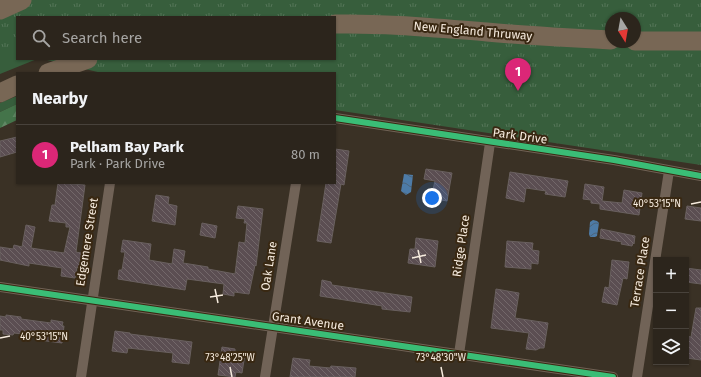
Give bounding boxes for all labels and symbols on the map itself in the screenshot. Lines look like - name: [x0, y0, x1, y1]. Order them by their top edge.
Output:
- north arrow: [605, 12, 641, 48]
- street label: New England Thruway: [413, 19, 533, 43]
- pin: 1: [505, 58, 531, 91]
- street label: Park Drive: [492, 125, 548, 147]
- your location: [422, 188, 442, 208]
- street label: Edgemere Street: [73, 196, 101, 287]
- text: 40°53'15"N: [633, 198, 681, 210]
- street label: Ridge Place: [450, 214, 472, 278]
- street label: Terrace Place: [627, 236, 653, 308]
- street label: Oak Lane: [258, 240, 280, 292]
- street label: Grant Avenue: [271, 309, 345, 333]
- text: 40°53'15"N: [20, 331, 68, 343]
- text: 73°48'25"W: [205, 352, 255, 364]
- text: 73°48'30"W: [416, 352, 467, 364]

